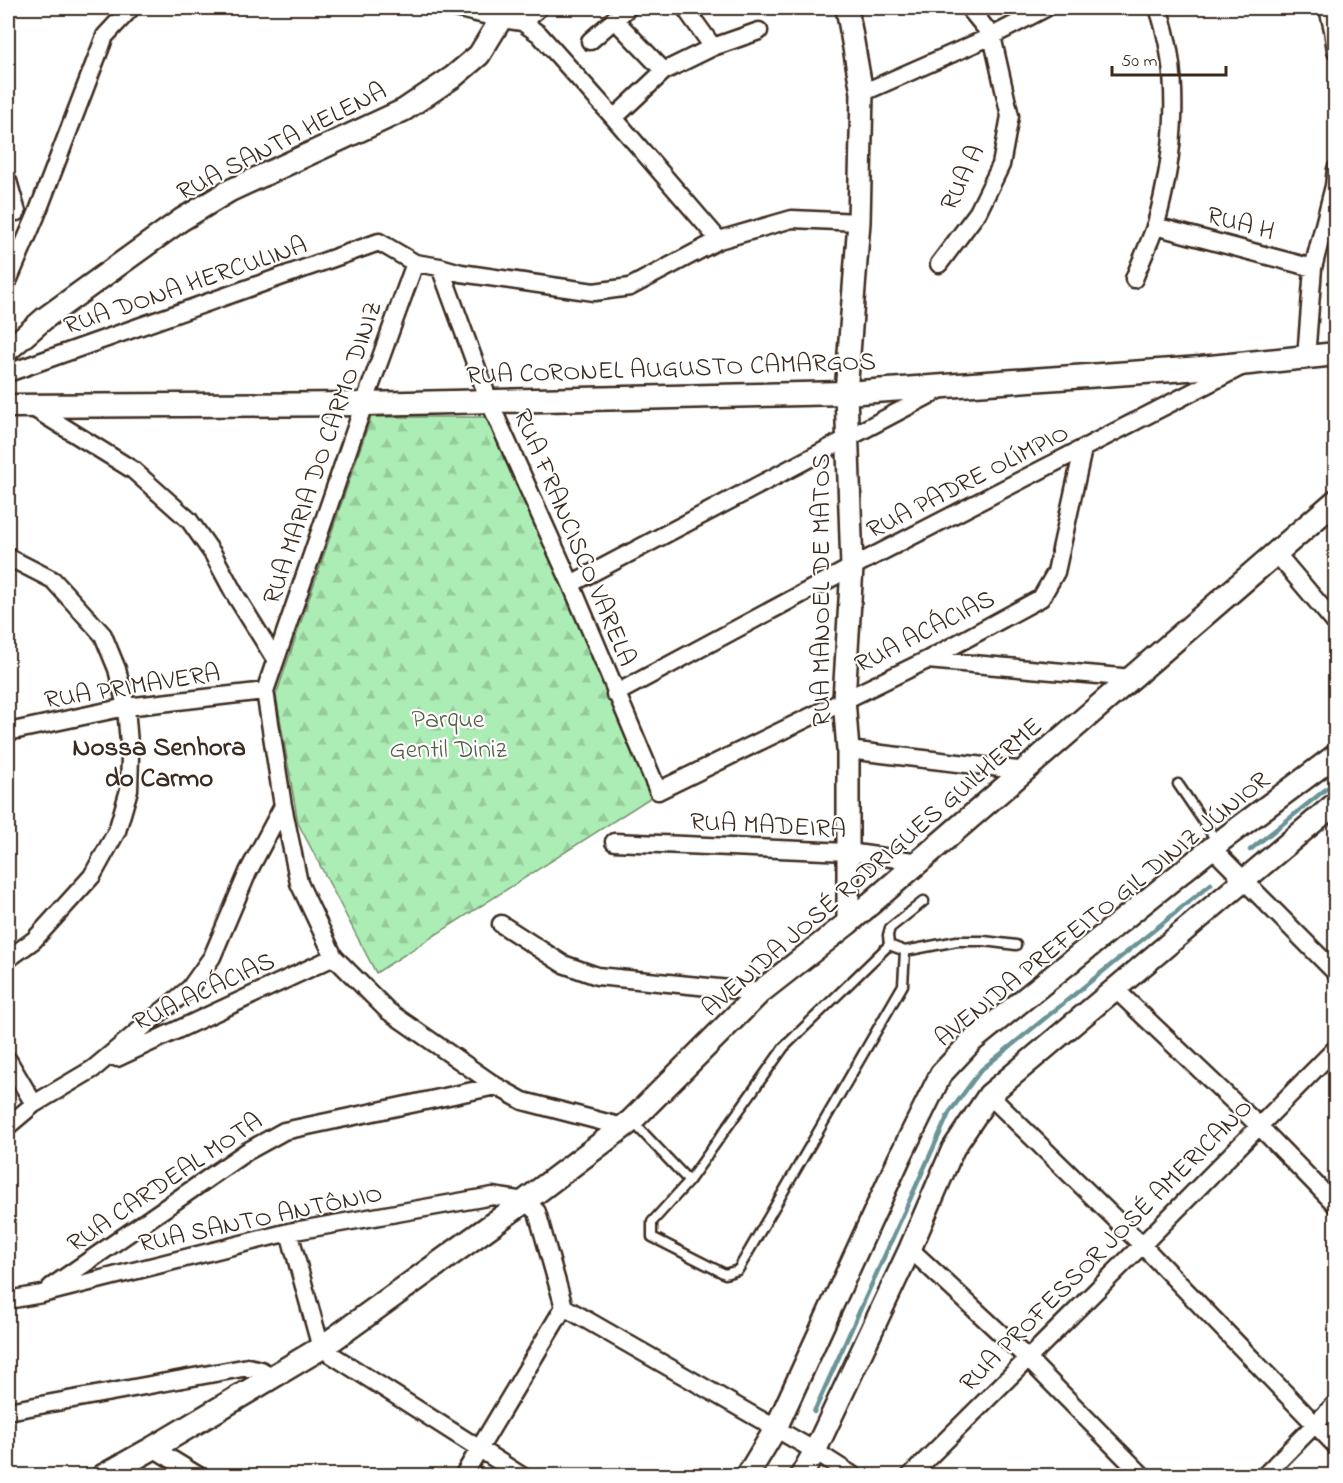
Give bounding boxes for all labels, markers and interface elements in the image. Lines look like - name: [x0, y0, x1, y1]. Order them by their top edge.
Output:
- scale bar: [1112, 39, 1226, 77]
- text: 50 m: [1121, 49, 1158, 75]
- street label: RUA SANTA HELENA: [171, 73, 394, 212]
- street label: RUA A: [931, 139, 996, 218]
- street label: RUA H: [1202, 198, 1278, 252]
- street label: RUA DONA HERCULINA: [59, 227, 313, 346]
- street label: RUA MARIA DO CARMO DINIZ: [254, 296, 394, 610]
- street label: RUA CORONEL AUGUSTO CAMARGOS: [466, 344, 877, 396]
- street label: RUA FRANCISCO VARELA: [502, 404, 645, 673]
- street label: RUA PADRE OLÍMPIO: [861, 415, 1076, 550]
- street label: RUA MANOEL DE MATOS: [804, 453, 842, 727]
- street label: RUA ACÁCIAS: [849, 581, 1002, 684]
- street label: RUA PRIMAVERA: [42, 655, 223, 721]
- park label: Parque Gentil Diniz: [389, 702, 507, 770]
- street label: AVENIDA JOSÉ RODRIGUES GUILHERME: [694, 709, 1052, 1027]
- district label: Nossa Senhora do Carmo: [72, 729, 246, 799]
- street label: AVENIDA PREFEITO GIL DINIZ JÚNIOR: [927, 763, 1279, 1058]
- street label: RUA MADEIRA: [689, 804, 847, 850]
- street label: RUA ACÁCIAS: [127, 943, 282, 1042]
- street label: RUA PROFESSOR JOSÉ AMERICANO: [952, 1091, 1263, 1402]
- street label: RUA CARDEAL MOTA: [60, 1104, 271, 1263]
- street label: RUA SANTO ANTÔNIO: [135, 1176, 386, 1264]

